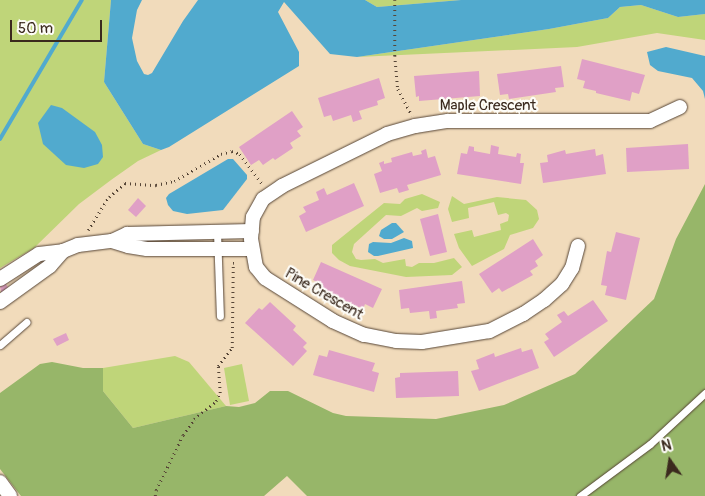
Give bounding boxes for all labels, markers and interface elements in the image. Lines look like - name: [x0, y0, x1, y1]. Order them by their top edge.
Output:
- scale bar: [12, 10, 105, 42]
- text: 50 m: [18, 19, 53, 38]
- street label: Maple Crescent: [440, 97, 536, 115]
- street label: Pine Crescent: [282, 264, 366, 324]
- north arrow: [645, 436, 695, 486]
- text: N: [660, 437, 673, 455]

